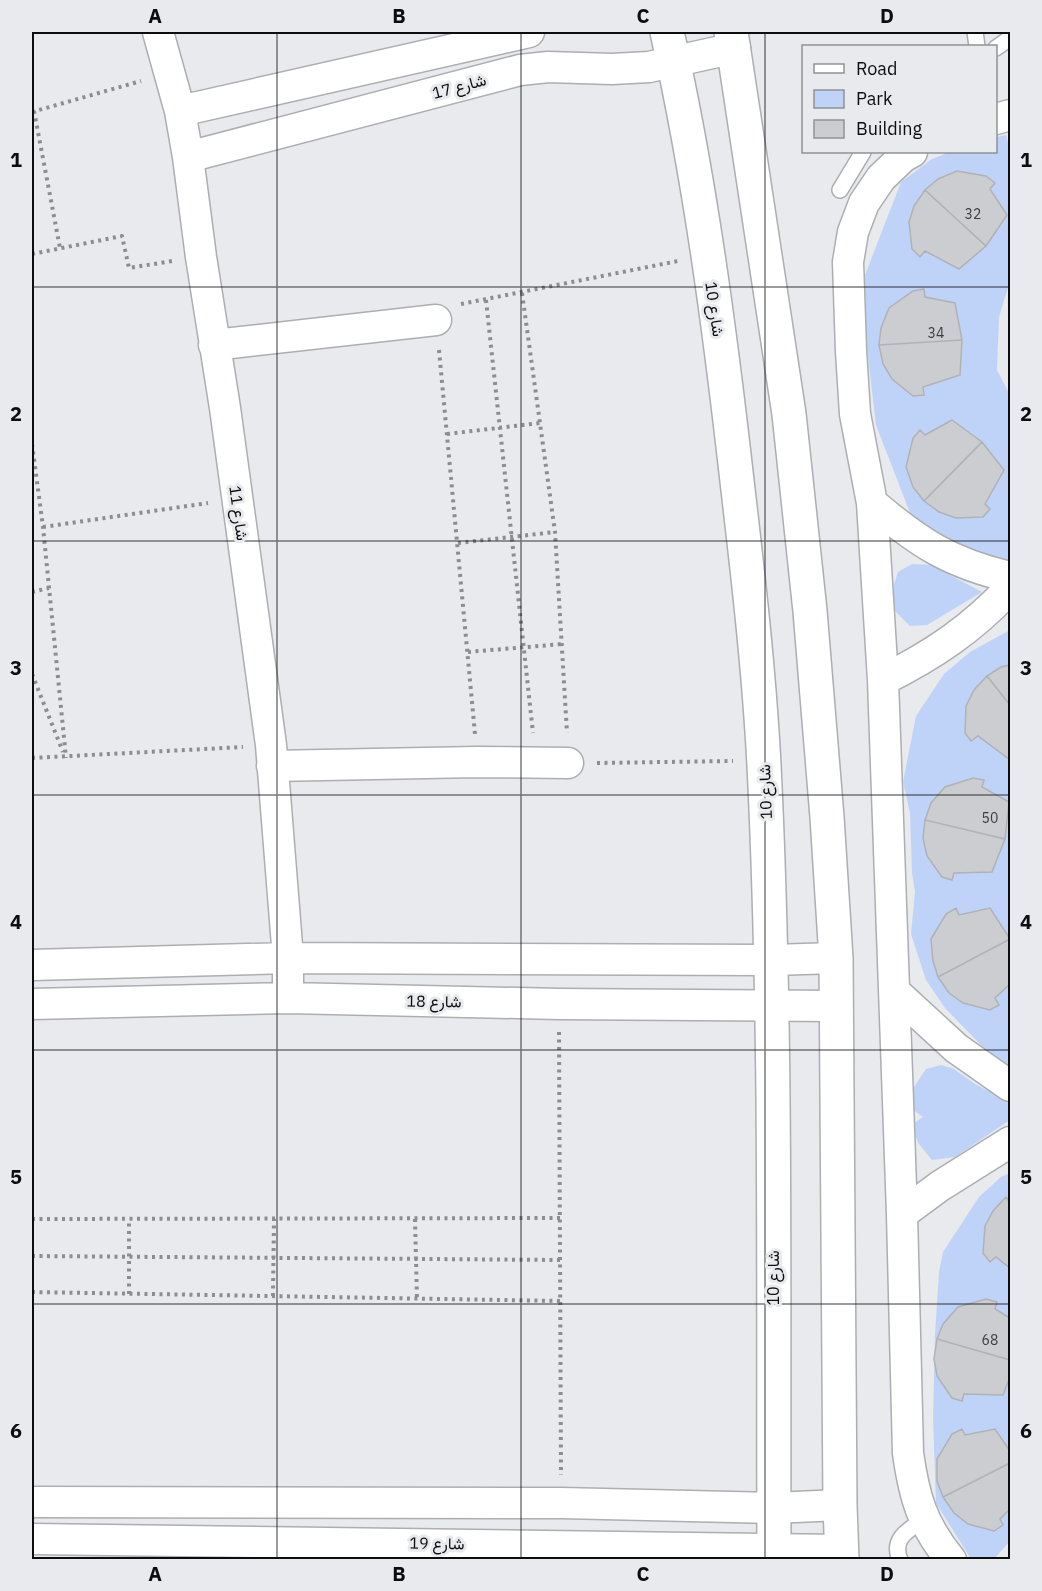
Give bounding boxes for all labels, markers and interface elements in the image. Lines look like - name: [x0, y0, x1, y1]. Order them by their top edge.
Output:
- text: A: [148, 2, 162, 29]
- text: B: [392, 2, 406, 29]
- text: C: [636, 2, 650, 29]
- text: D: [880, 2, 894, 29]
- legend: [802, 45, 997, 153]
- text: Road: [856, 57, 897, 80]
- street label: شارع 17: [430, 69, 489, 105]
- text: Park: [856, 87, 893, 110]
- text: Building: [856, 117, 923, 140]
- text: 1: [10, 146, 22, 173]
- text: 1: [1020, 146, 1032, 173]
- house number: 32: [965, 205, 981, 223]
- street label: شارع 10: [699, 280, 729, 338]
- house number: 34: [928, 324, 944, 342]
- text: 2: [10, 400, 22, 427]
- text: 2: [1020, 400, 1032, 427]
- street label: شارع 11: [223, 484, 253, 542]
- text: 3: [10, 654, 22, 681]
- text: 3: [1020, 654, 1032, 681]
- street label: شارع 10: [754, 764, 778, 820]
- house number: 50: [982, 809, 998, 827]
- text: 4: [10, 908, 22, 935]
- text: 4: [1020, 908, 1032, 935]
- street label: شارع 18: [406, 991, 462, 1013]
- text: 5: [10, 1163, 22, 1190]
- text: 5: [1020, 1163, 1032, 1190]
- street label: شارع 10: [763, 1250, 785, 1306]
- house number: 68: [982, 1331, 998, 1349]
- text: 6: [10, 1417, 22, 1444]
- text: 6: [1020, 1417, 1032, 1444]
- street label: شارع 19: [409, 1533, 465, 1555]
- text: A: [148, 1560, 162, 1587]
- text: B: [392, 1560, 406, 1587]
- text: C: [636, 1560, 650, 1587]
- text: D: [880, 1560, 894, 1587]

